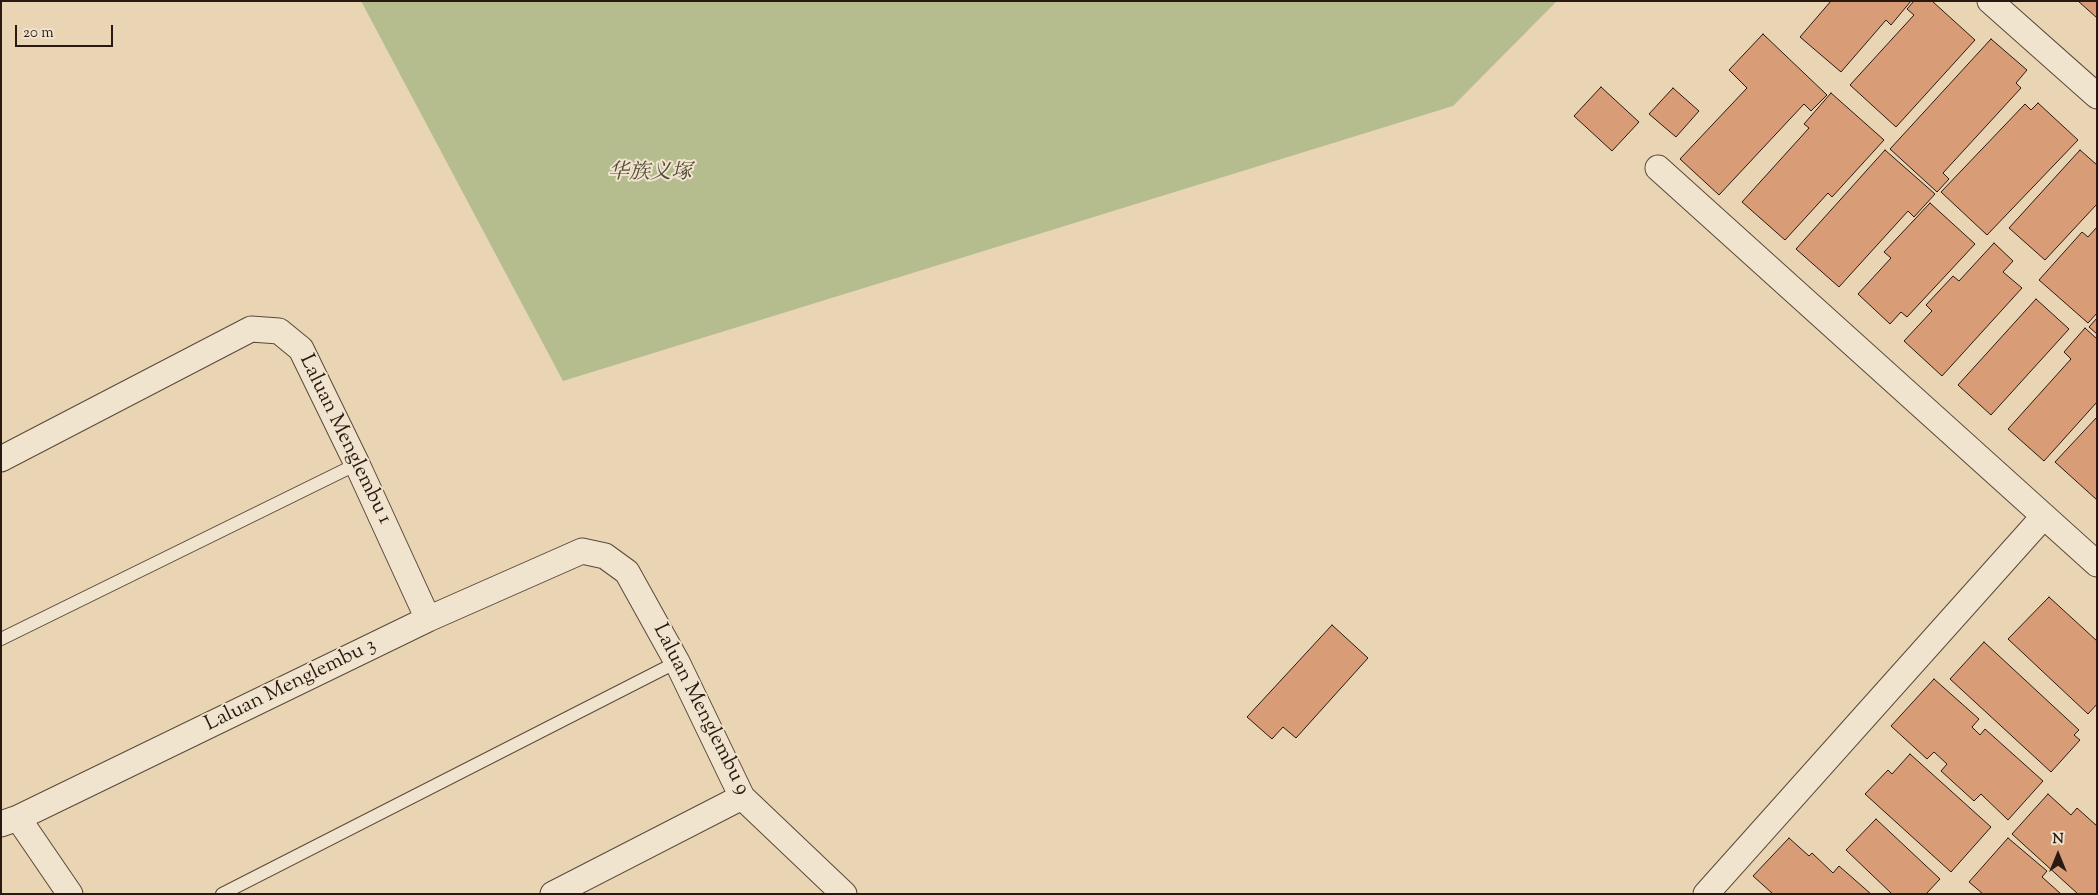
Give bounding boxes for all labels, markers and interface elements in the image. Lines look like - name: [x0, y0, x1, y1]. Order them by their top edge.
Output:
- scale bar: [18, 15, 115, 47]
- text: 20 m: [23, 23, 54, 44]
- park label: 华族义塚: [608, 161, 692, 187]
- street label: Laluan Menglembu 1: [292, 351, 396, 529]
- street label: Laluan Menglembu 9: [646, 620, 754, 800]
- street label: Laluan Menglembu 3: [201, 634, 381, 738]
- north arrow: [2033, 830, 2083, 880]
- text: N: [2052, 830, 2064, 850]

